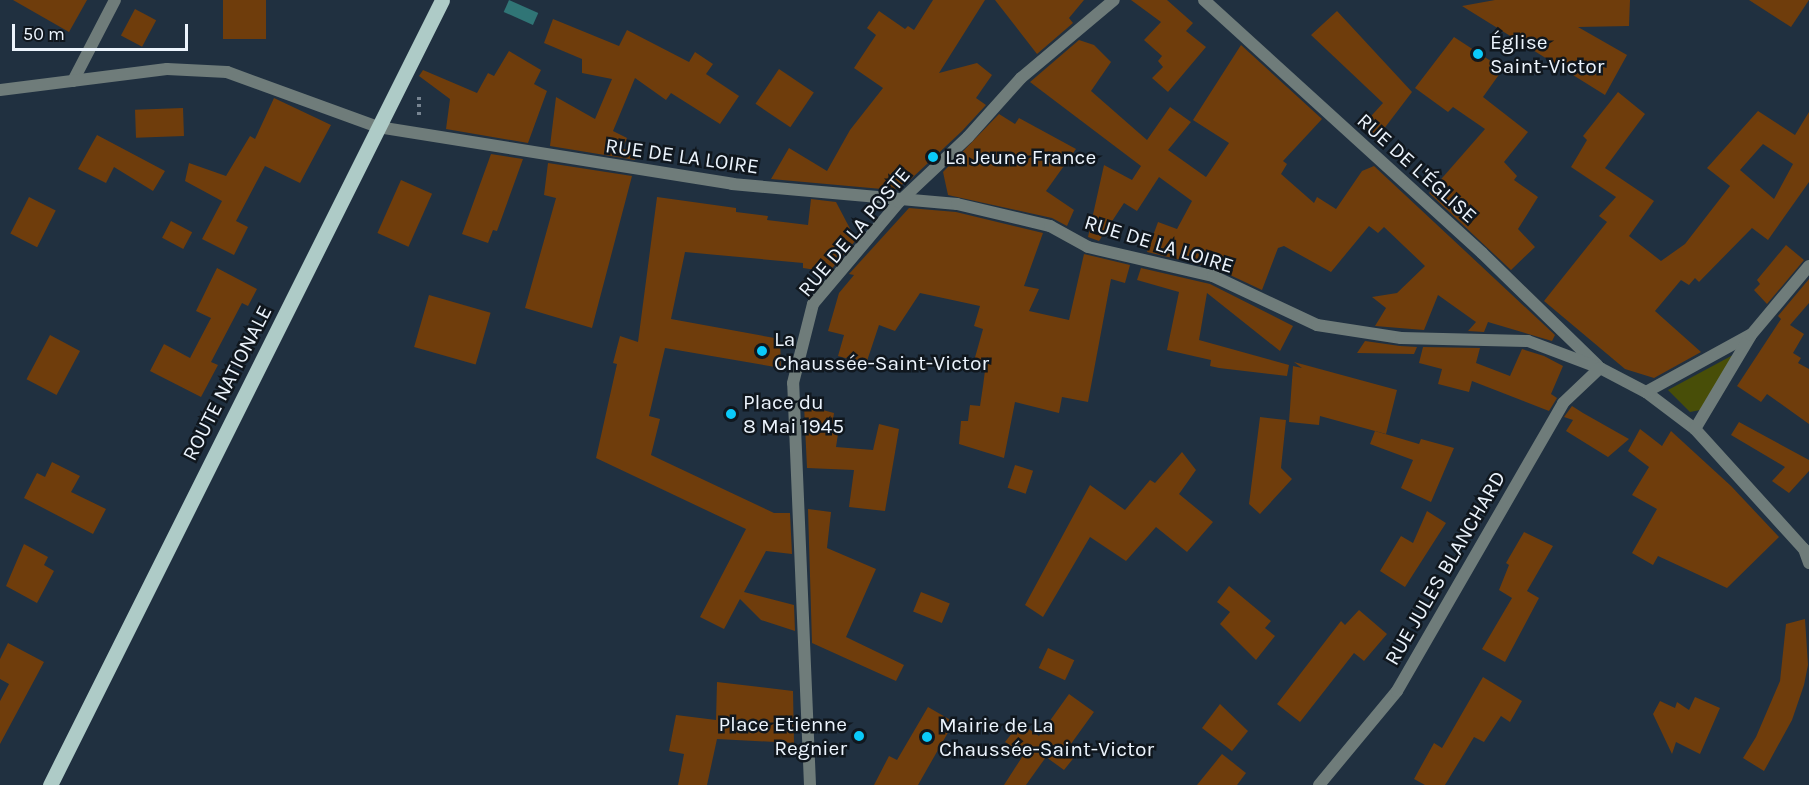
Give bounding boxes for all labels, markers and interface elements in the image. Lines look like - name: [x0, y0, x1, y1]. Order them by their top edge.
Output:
- scale bar: [15, 12, 190, 50]
- text: 50 m: [23, 23, 65, 45]
- place label: Église Saint-Victor: [1490, 29, 1604, 79]
- marker: Église Saint-Victor: [1471, 47, 1485, 61]
- street label: RUE DE L'ÉGLISE: [1352, 108, 1482, 228]
- street label: RUE DE LA LOIRE: [604, 133, 760, 179]
- place label: La Jeune France: [945, 144, 1096, 170]
- marker: La Jeune France: [926, 150, 940, 164]
- street label: RUE DE LA POSTE: [793, 162, 915, 302]
- street label: RUE DE LA LOIRE: [1081, 209, 1237, 279]
- street label: ROUTE NATIONALE: [177, 301, 277, 465]
- place label: La Chaussée-Saint-Victor: [774, 326, 989, 376]
- marker: La Chaussée-Saint-Victor: [755, 344, 769, 358]
- place label: Place du 8 Mai 1945: [743, 389, 844, 439]
- marker: Place du 8 Mai 1945: [724, 407, 738, 421]
- street label: RUE JULES BLANCHARD: [1379, 467, 1511, 669]
- place label: Place Etienne Regnier: [718, 711, 847, 761]
- place label: Mairie de La Chaussée-Saint-Victor: [939, 712, 1154, 762]
- marker: Place Etienne Regnier: [852, 729, 866, 743]
- marker: Mairie de La Chaussée-Saint-Victor: [920, 730, 934, 744]

